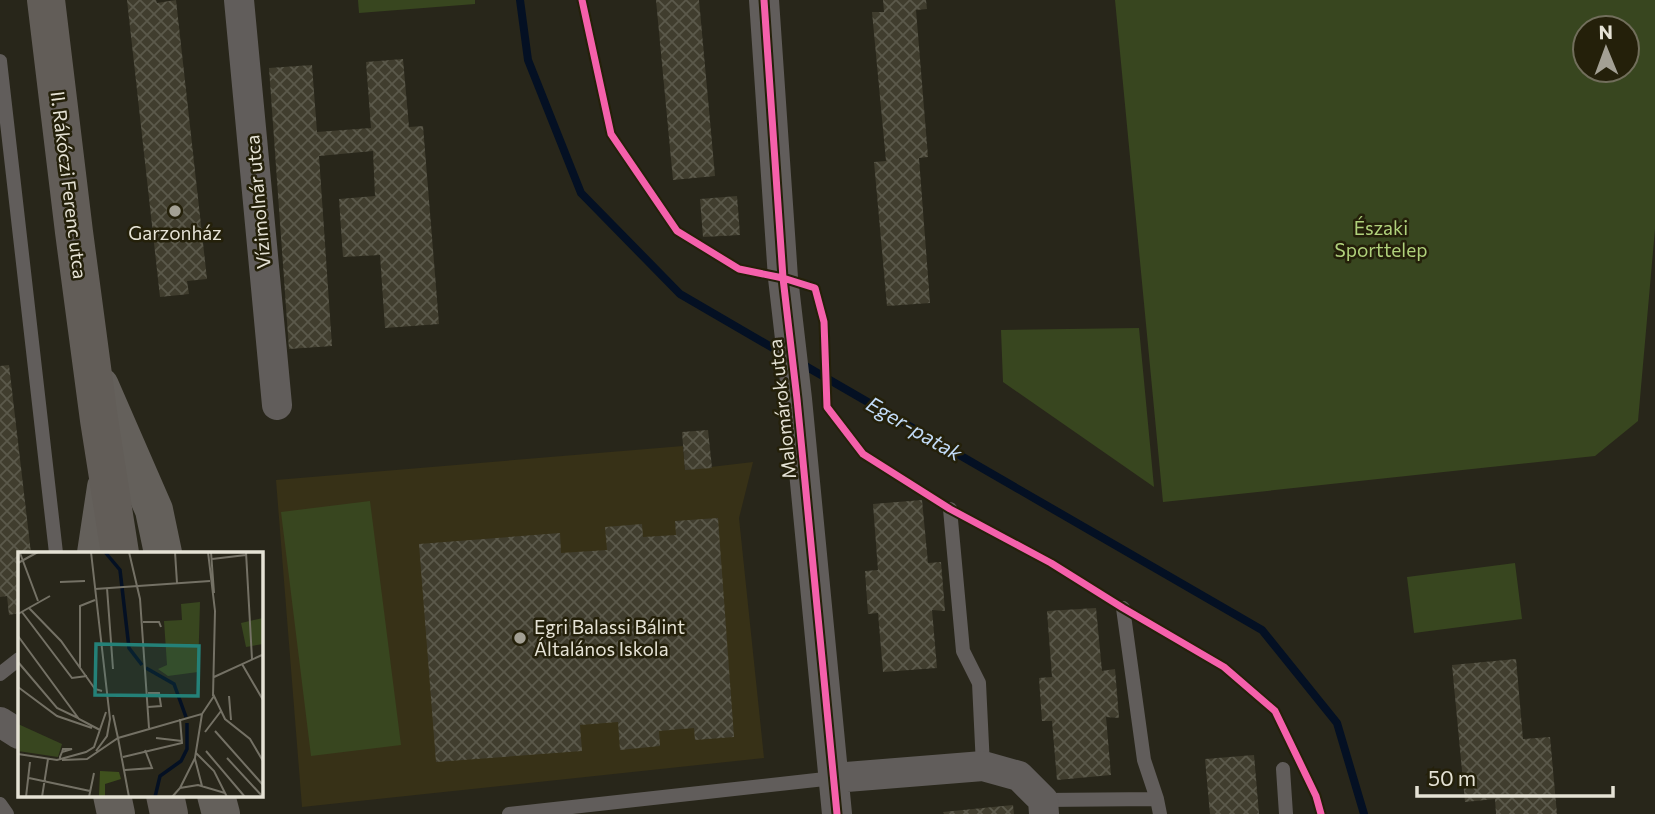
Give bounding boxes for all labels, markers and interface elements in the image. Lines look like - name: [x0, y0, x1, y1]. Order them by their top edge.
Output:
- north arrow: [1571, 14, 1641, 84]
- text: N: [1598, 20, 1613, 43]
- street label: II. Rákóczi Ferenc utca: [47, 90, 92, 280]
- street label: Vízimolnár utca: [240, 134, 275, 270]
- marker: Garzonház: [167, 203, 183, 219]
- park label: Északi Sporttelep: [1335, 216, 1427, 261]
- place label: Garzonház: [128, 221, 222, 244]
- street label: Malomárok utca: [763, 338, 800, 480]
- water label: Eger-patak: [862, 390, 968, 465]
- inset map: [18, 552, 262, 796]
- place label: Egri Balassi Bálint Általános Iskola: [534, 615, 685, 660]
- marker: Egri Balassi Bálint Általános Iskola: [512, 630, 528, 646]
- scale bar: [1417, 754, 1613, 798]
- text: 50 m: [1428, 765, 1476, 790]

